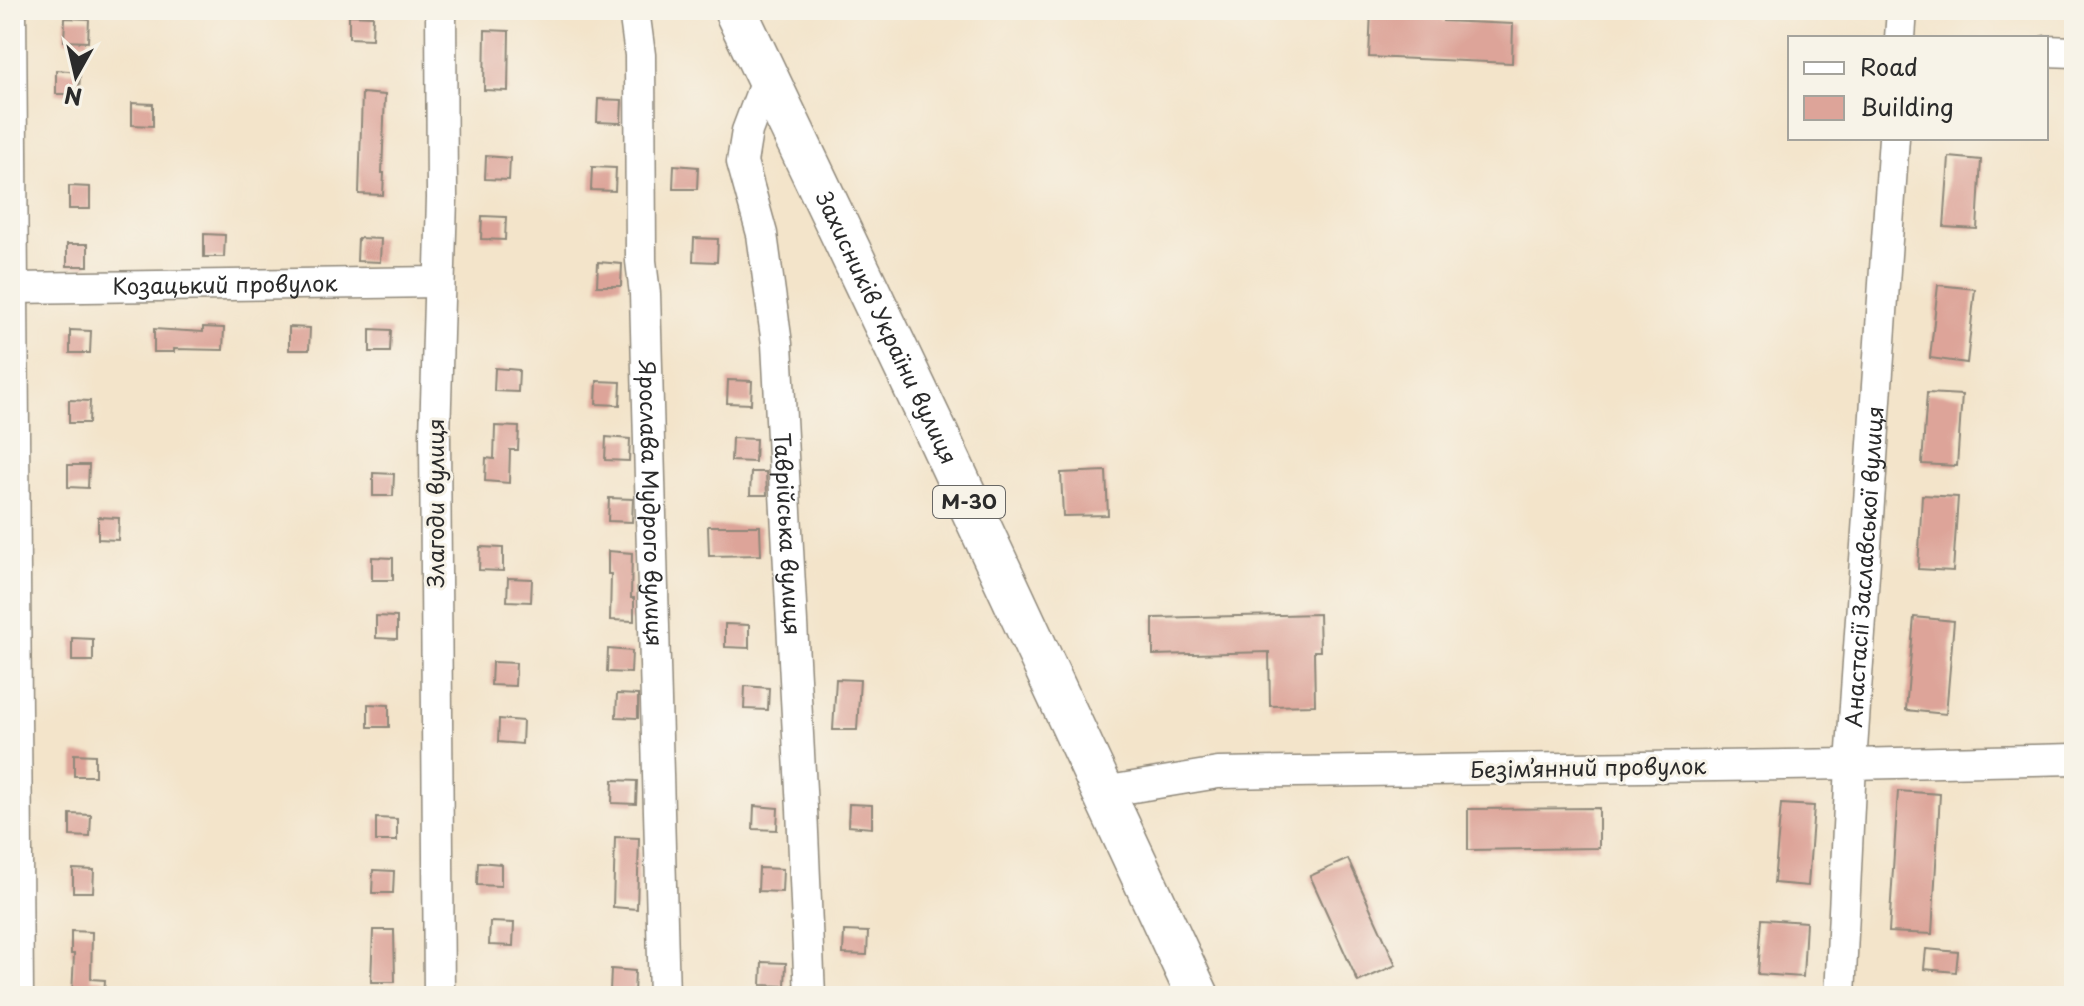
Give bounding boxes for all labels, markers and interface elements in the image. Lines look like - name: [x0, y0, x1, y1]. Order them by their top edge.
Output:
- north arrow: [36, 36, 116, 116]
- legend: [1788, 36, 2048, 140]
- text: Road: [1860, 48, 1918, 84]
- text: N: [62, 80, 84, 115]
- text: Building: [1860, 88, 1954, 124]
- street label: Захисників України вулиця: [809, 185, 967, 469]
- street label: Козацький провулок: [112, 265, 339, 302]
- street label: Ярослава Мудрого вулиця: [632, 359, 673, 647]
- street label: Анастасії Заславської вулиця: [1836, 405, 1891, 728]
- street label: Злагоди вулиця: [418, 418, 451, 588]
- street label: Таврійська вулиця: [767, 432, 811, 636]
- road number: М-30: [933, 486, 1005, 518]
- street label: Безімʼянний провулок: [1469, 748, 1707, 785]

